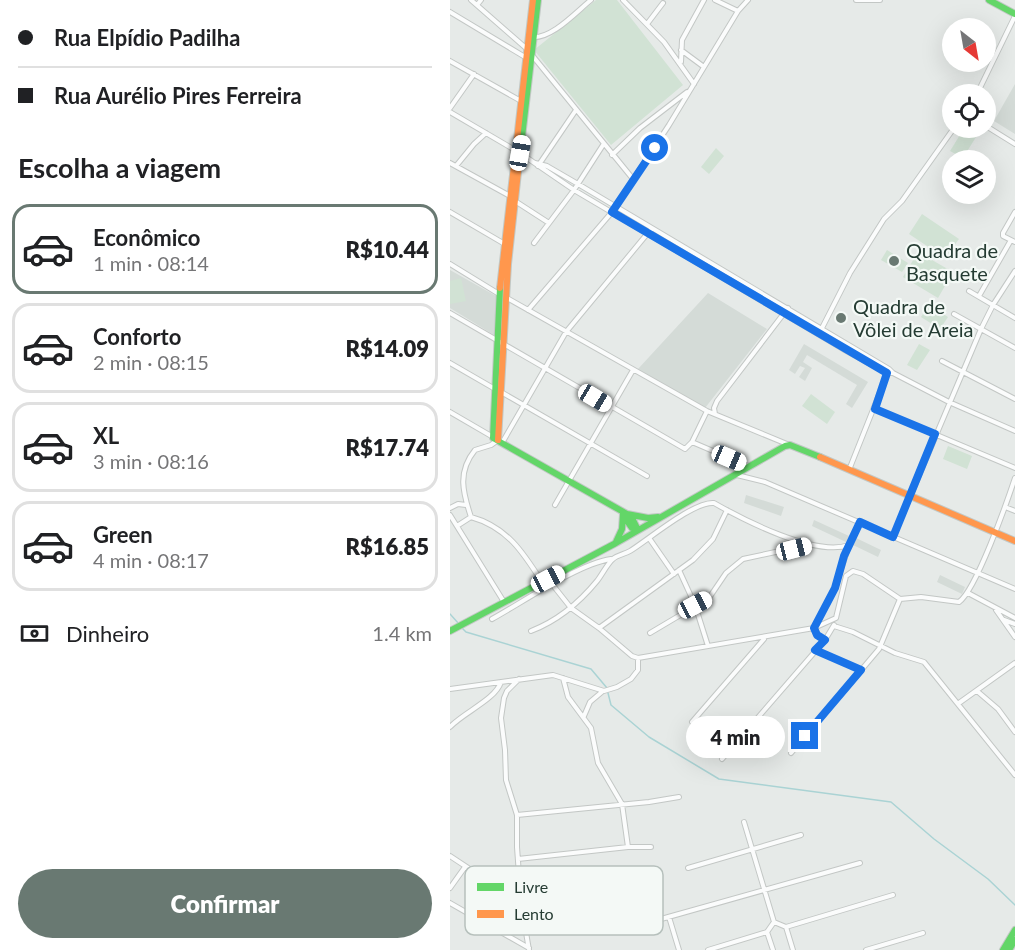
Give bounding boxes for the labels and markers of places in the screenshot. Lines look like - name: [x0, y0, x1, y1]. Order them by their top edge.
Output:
- place label: Quadra de Basquete: [906, 238, 998, 285]
- marker: Quadra de Basquete: [887, 254, 901, 268]
- place label: Quadra de Vôlei de Areia: [853, 294, 973, 341]
- marker: Quadra de Vôlei de Areia: [834, 311, 848, 325]

